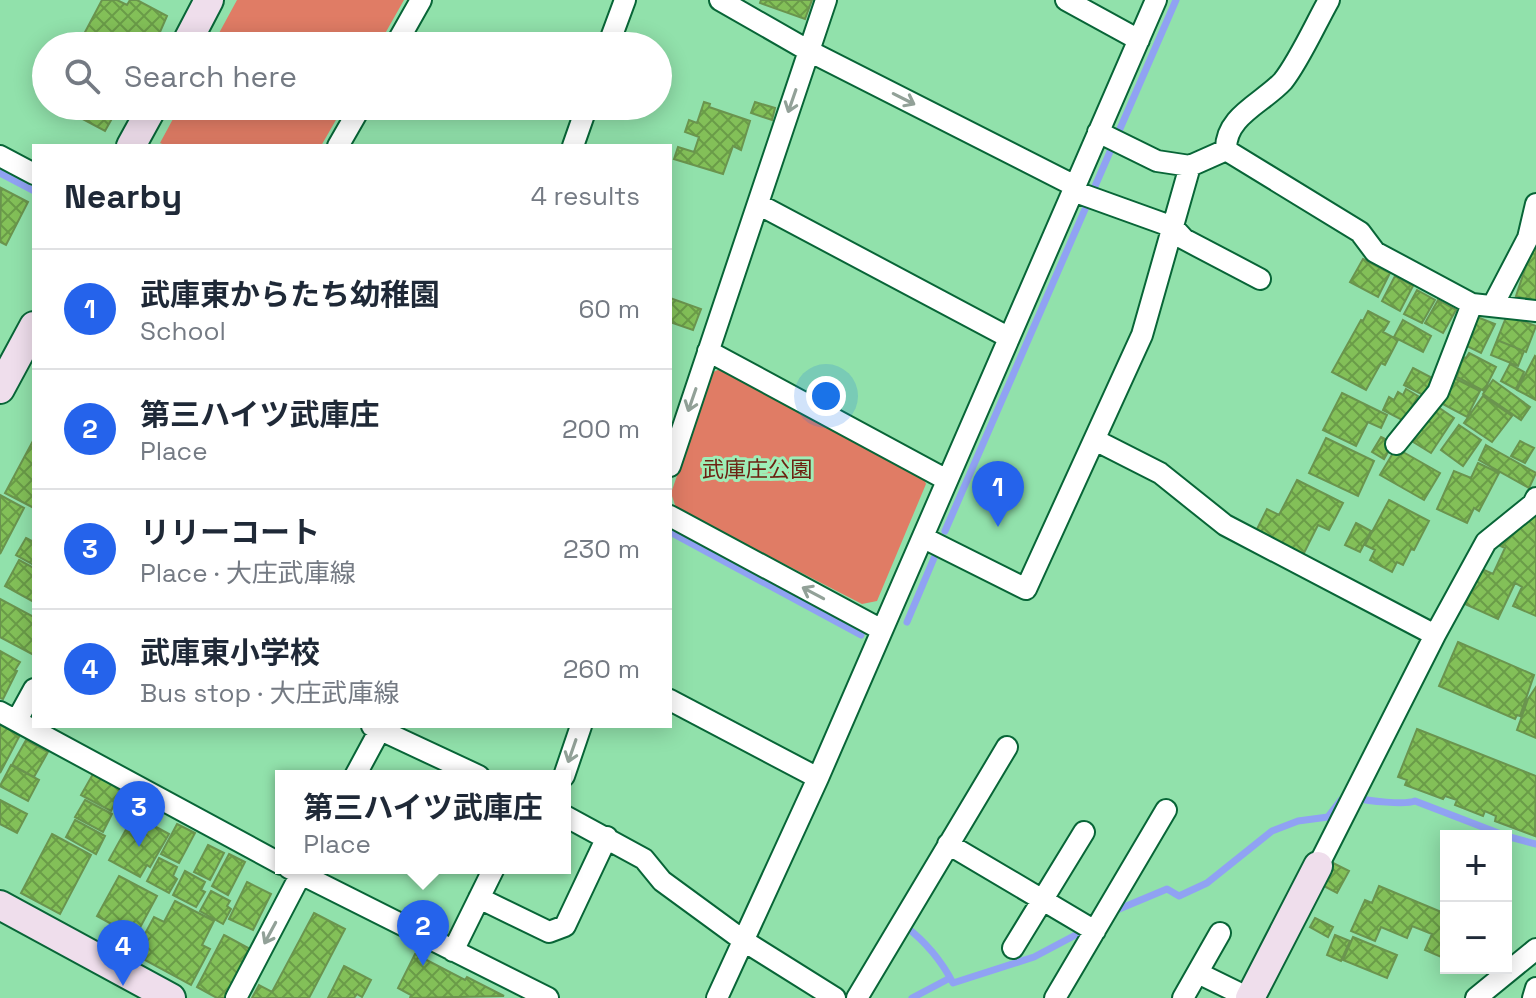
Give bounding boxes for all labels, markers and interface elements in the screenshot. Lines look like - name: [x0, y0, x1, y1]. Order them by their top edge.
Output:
- search box: [32, 32, 672, 120]
- icon: search: [60, 54, 104, 98]
- text: Search here: [124, 57, 297, 96]
- one-way arrow: [784, 88, 799, 113]
- one-way arrow: [891, 92, 915, 107]
- text: Nearby: [64, 175, 182, 218]
- text: 4 results: [531, 179, 640, 213]
- text: 武庫東からたち幼稚園: [140, 275, 440, 314]
- text: 1: [84, 292, 96, 326]
- text: 60 m: [578, 292, 640, 326]
- text: School: [140, 314, 226, 348]
- your location: [806, 376, 846, 416]
- one-way arrow: [684, 387, 699, 412]
- text: 第三ハイツ武庫庄: [140, 395, 379, 434]
- text: 2: [82, 412, 98, 446]
- text: 200 m: [562, 412, 640, 446]
- text: Place: [140, 434, 208, 468]
- park label: 武庫庄公園: [702, 455, 812, 483]
- pin: 1: [972, 461, 1024, 527]
- text: リリーコート: [140, 513, 320, 552]
- text: 3: [82, 532, 98, 566]
- text: 230 m: [563, 532, 640, 566]
- text: Place · 大庄武庫線: [140, 556, 356, 590]
- one-way arrow: [802, 585, 826, 600]
- text: 武庫東小学校: [140, 633, 320, 672]
- text: 4: [82, 652, 98, 686]
- text: 260 m: [563, 652, 640, 686]
- text: Bus stop · 大庄武庫線: [140, 676, 399, 710]
- one-way arrow: [564, 738, 579, 763]
- popup: [275, 770, 571, 874]
- pin: 3: [113, 781, 165, 847]
- text: 第三ハイツ武庫庄: [303, 788, 543, 827]
- text: Place: [303, 827, 371, 861]
- map controls: [1440, 830, 1512, 974]
- button: +: [1440, 830, 1512, 902]
- pin: 2: [397, 900, 449, 966]
- button: −: [1440, 902, 1512, 974]
- pin: 4: [97, 920, 149, 986]
- one-way arrow: [262, 921, 278, 944]

